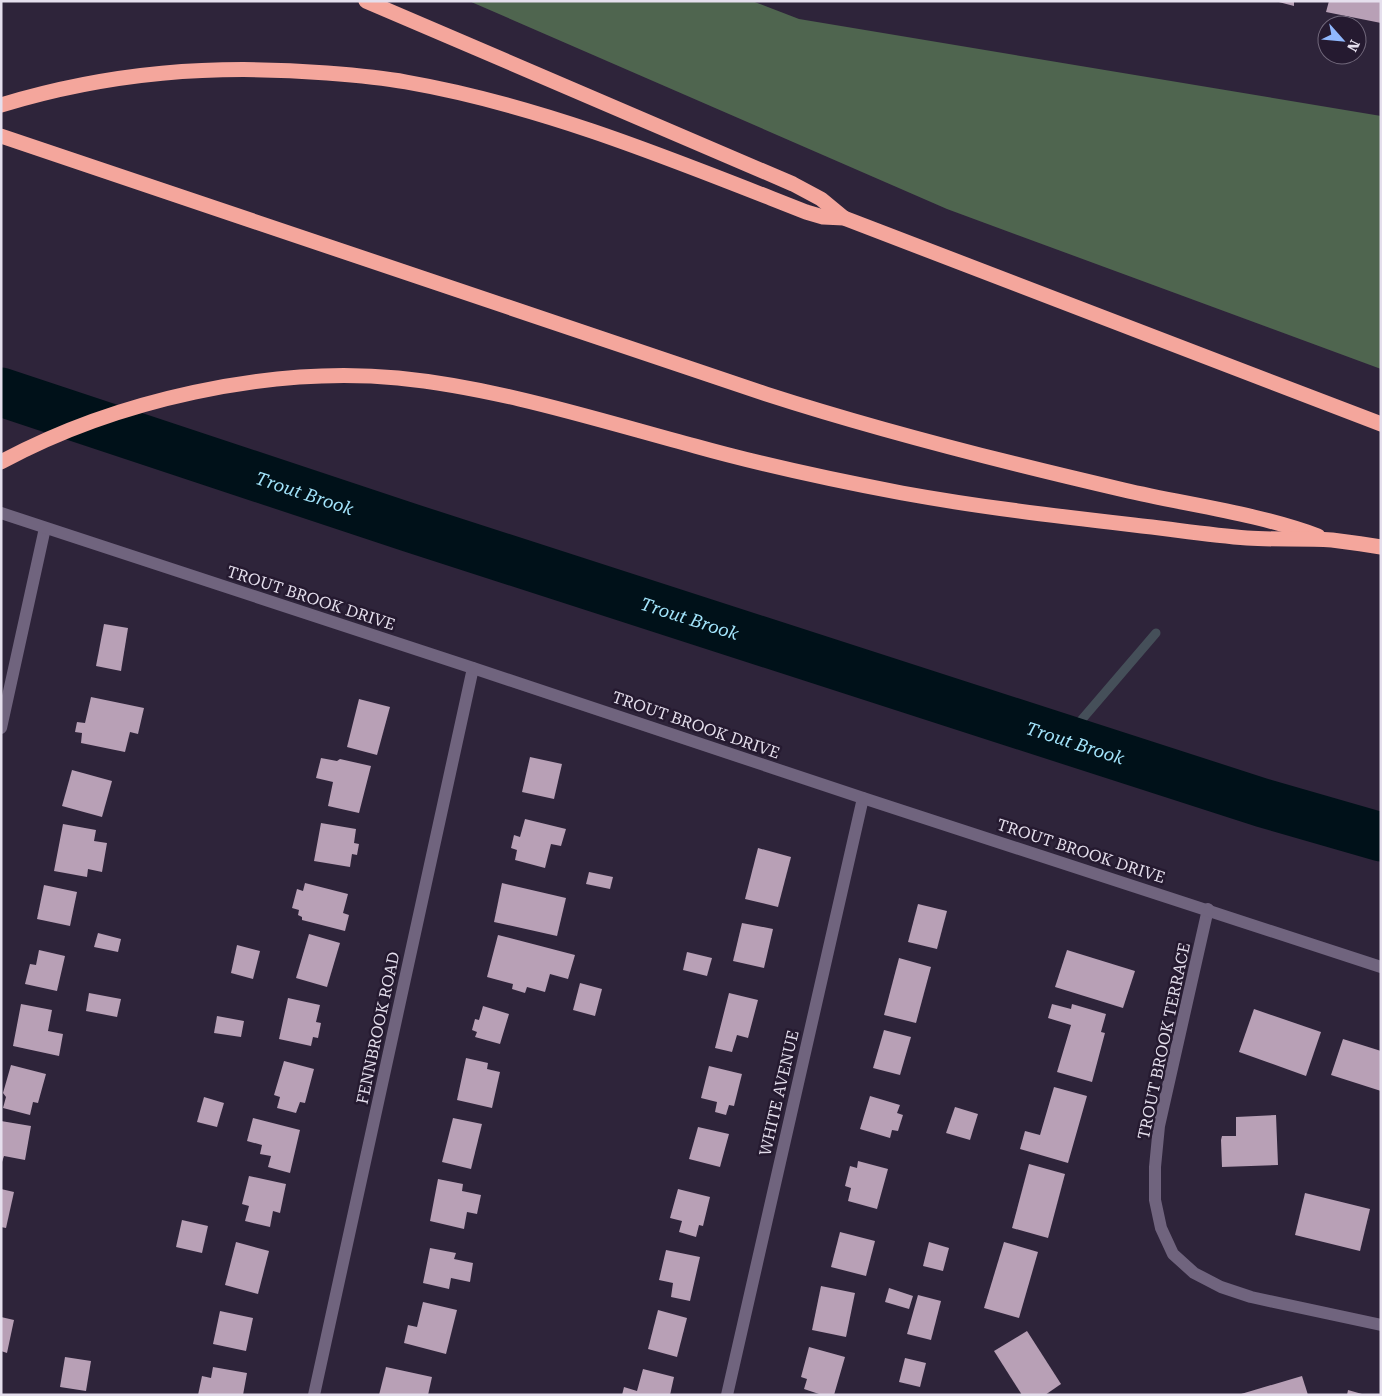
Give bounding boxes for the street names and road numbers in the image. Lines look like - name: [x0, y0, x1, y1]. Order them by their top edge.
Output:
- street label: TROUT BROOK DRIVE: [224, 562, 398, 634]
- street label: TROUT BROOK DRIVE: [610, 687, 782, 763]
- street label: TROUT BROOK DRIVE: [994, 815, 1168, 887]
- street label: TROUT BROOK TERRACE: [1134, 941, 1194, 1141]
- street label: FENNBROOK ROAD: [353, 950, 403, 1106]
- street label: WHITE AVENUE: [755, 1028, 803, 1158]

